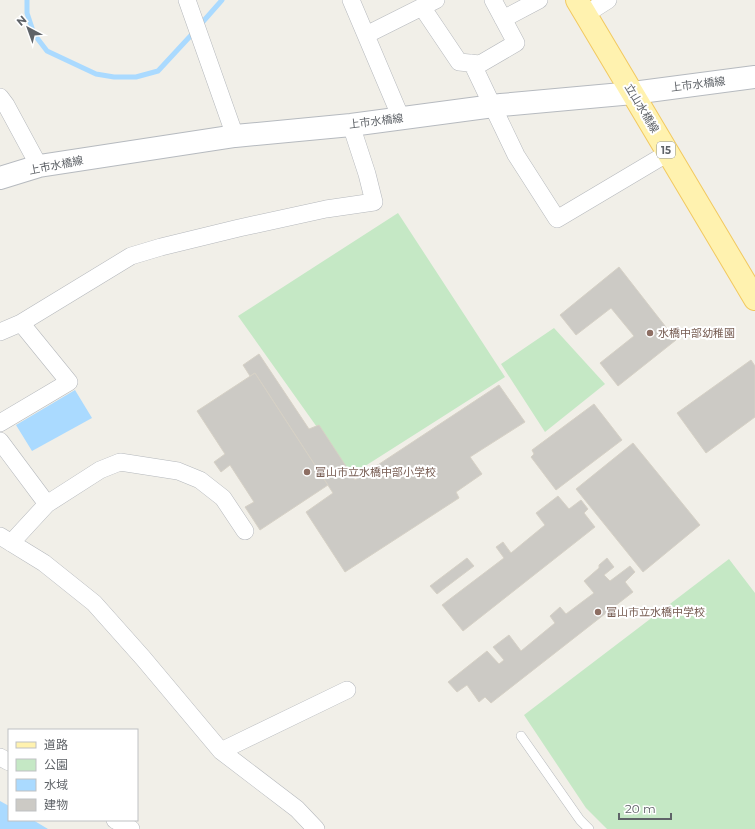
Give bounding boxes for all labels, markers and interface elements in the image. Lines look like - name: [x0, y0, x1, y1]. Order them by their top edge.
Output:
- north arrow: [8, 8, 48, 48]
- text: N: [13, 12, 29, 29]
- street label: 上市水橋線: [670, 74, 726, 94]
- street label: 立山水橋線: [622, 81, 662, 135]
- street label: 上市水橋線: [348, 111, 404, 131]
- road number: 15: [657, 142, 675, 158]
- street label: 上市水橋線: [28, 153, 84, 177]
- place label: 水橋中部幼稚園: [658, 326, 735, 340]
- marker: 水橋中部幼稚園: [645, 328, 655, 338]
- place label: 富山市立水橋中部小学校: [315, 465, 436, 479]
- marker: 富山市立水橋中部小学校: [302, 467, 312, 477]
- place label: 富山市立水橋中学校: [606, 605, 705, 619]
- marker: 富山市立水橋中学校: [593, 607, 603, 617]
- legend: [8, 729, 138, 821]
- text: 道路: [44, 737, 68, 752]
- text: 公園: [44, 757, 68, 772]
- text: 水域: [44, 777, 68, 792]
- scale bar: [619, 795, 671, 821]
- text: 建物: [44, 797, 68, 812]
- text: 20 m: [625, 801, 656, 816]

